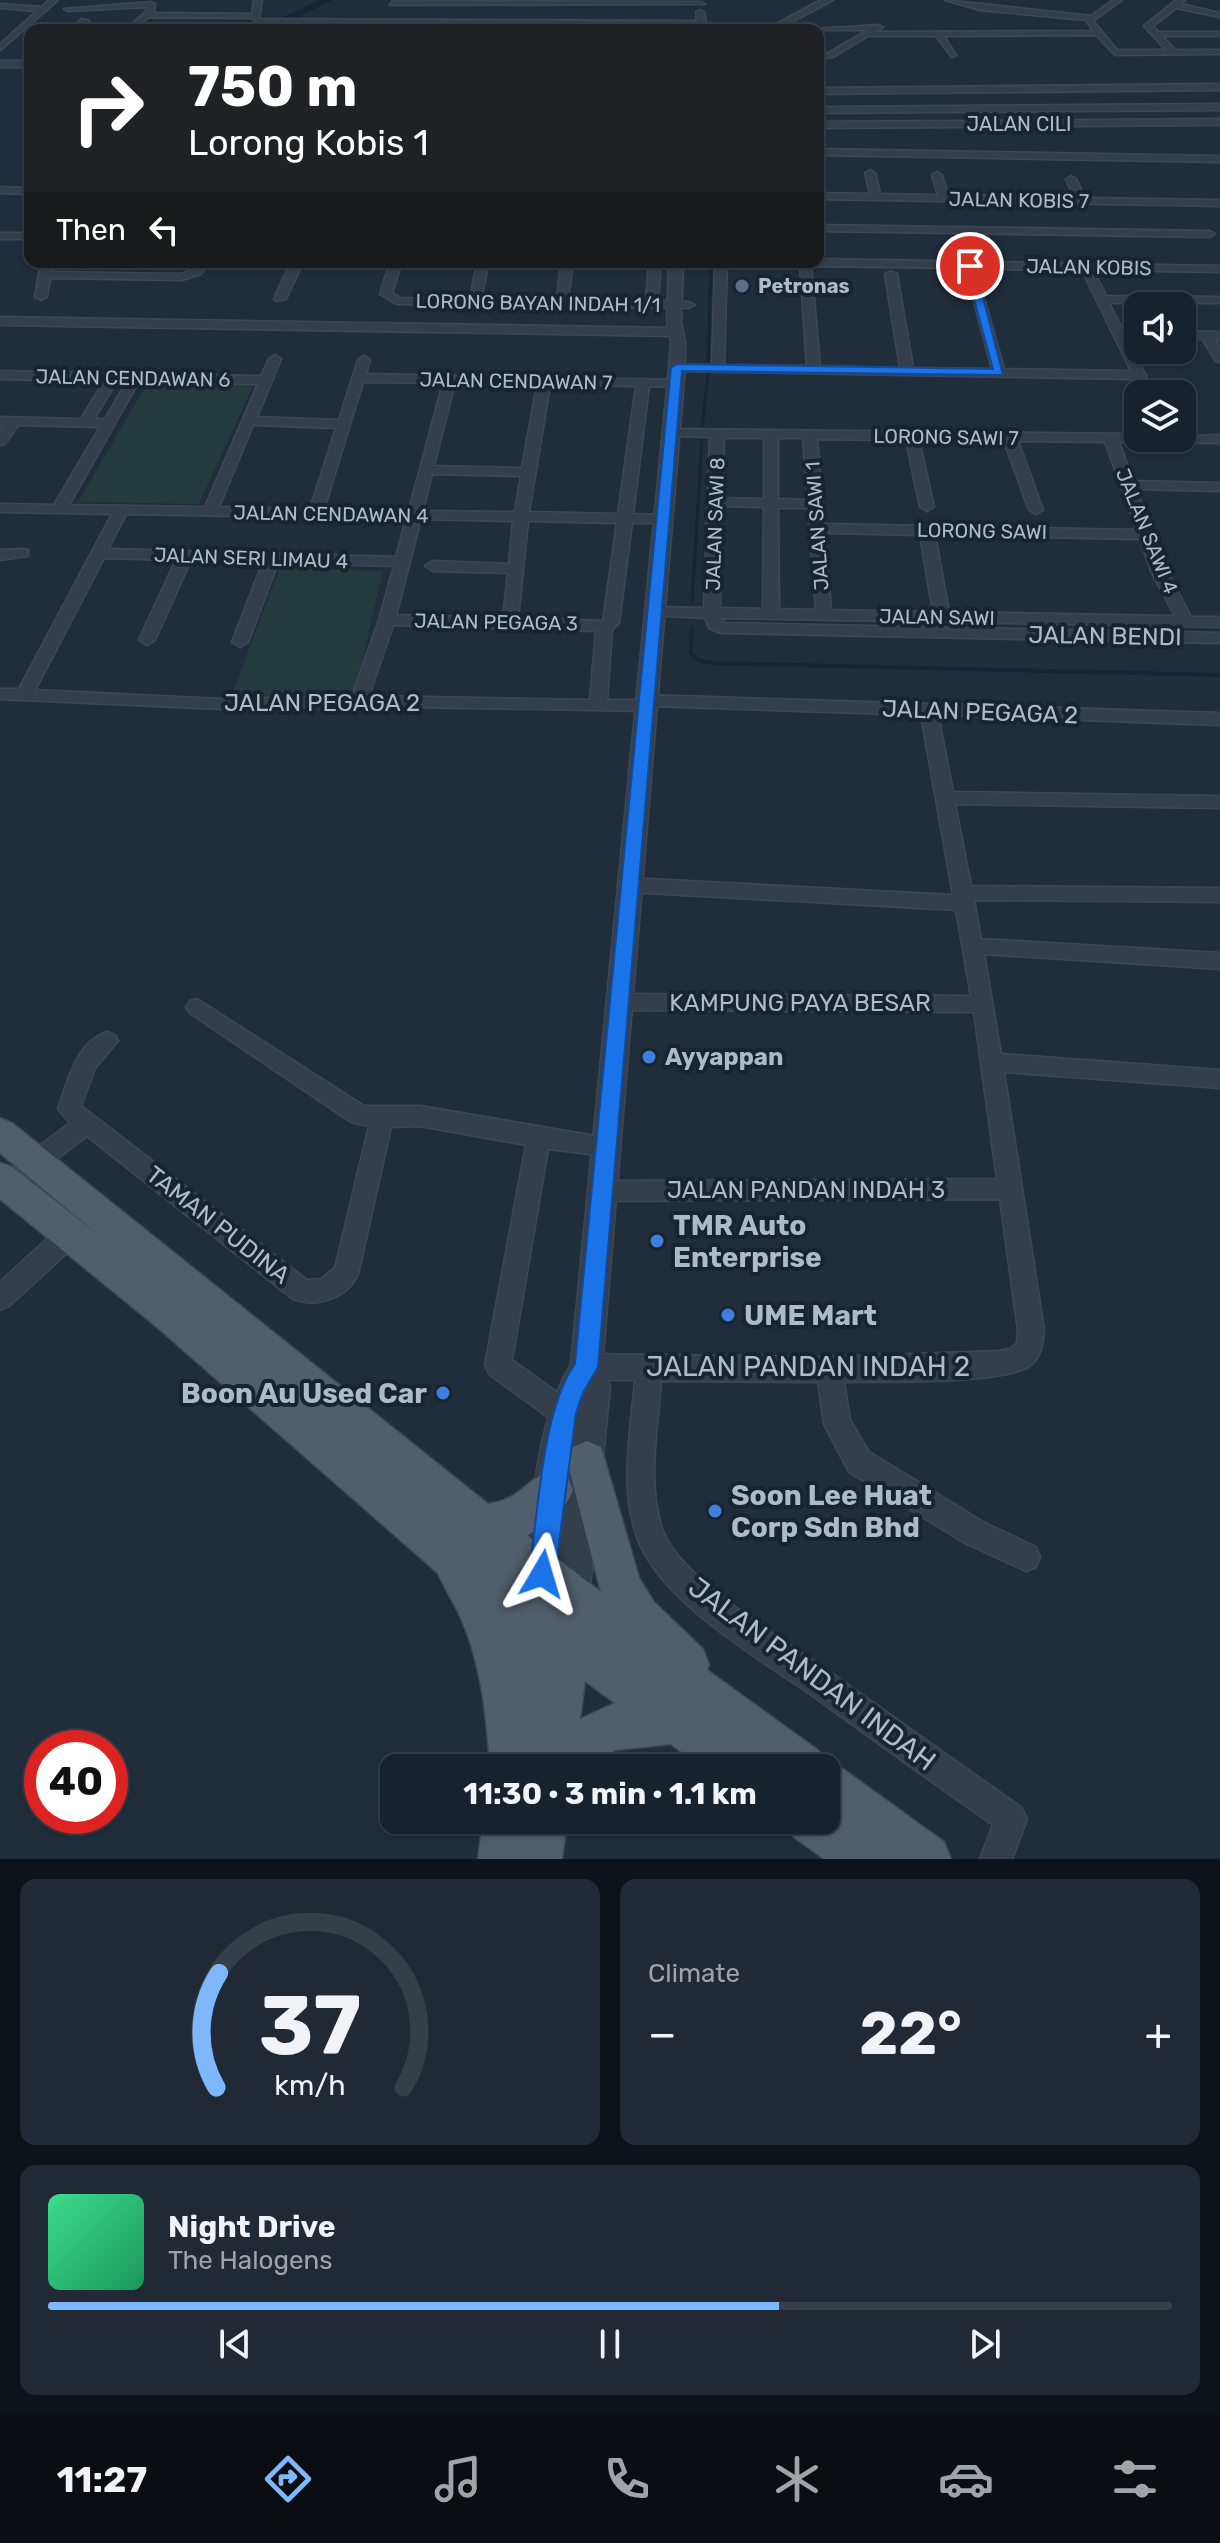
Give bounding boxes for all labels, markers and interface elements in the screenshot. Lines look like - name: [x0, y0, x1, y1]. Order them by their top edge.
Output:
- text: 750 m: [188, 54, 358, 120]
- icon: right: [56, 56, 160, 160]
- street label: JALAN CILI: [967, 112, 1071, 136]
- text: Lorong Kobis 1: [188, 121, 429, 164]
- street label: JALAN KOBIS 7: [949, 187, 1089, 213]
- icon: left: [142, 208, 186, 252]
- text: Then: [56, 212, 126, 248]
- pin: [936, 232, 1004, 300]
- icon: arrive: [948, 244, 992, 288]
- street label: JALAN KOBIS: [1026, 254, 1152, 280]
- place label: Petronas: [758, 274, 850, 298]
- marker: Petronas: [733, 277, 751, 295]
- street label: LORONG BAYAN INDAH 1/1: [415, 289, 661, 317]
- map controls: [1124, 292, 1196, 452]
- button: sound: [1124, 292, 1196, 364]
- street label: JALAN CENDAWAN 6: [35, 364, 231, 392]
- street label: JALAN CENDAWAN 7: [419, 367, 613, 395]
- button: layers: [1124, 380, 1196, 452]
- street label: LORONG SAWI 7: [873, 424, 1019, 450]
- street label: JALAN SAWI 8: [701, 457, 729, 591]
- street label: JALAN SAWI 1: [801, 461, 833, 591]
- street label: JALAN SAWI 4: [1111, 465, 1183, 597]
- street label: JALAN CENDAWAN 4: [233, 500, 429, 528]
- street label: LORONG SAWI: [917, 518, 1047, 544]
- street label: JALAN SERI LIMAU 4: [153, 543, 349, 573]
- street label: JALAN SAWI: [879, 604, 995, 630]
- street label: JALAN PEGAGA 3: [414, 609, 578, 635]
- street label: JALAN BENDI: [1028, 621, 1182, 651]
- street label: JALAN PEGAGA 2: [224, 689, 420, 717]
- street label: JALAN PEGAGA 2: [882, 695, 1078, 729]
- street label: KAMPUNG PAYA BESAR: [669, 989, 931, 1017]
- place label: Ayyappan: [665, 1043, 783, 1071]
- marker: Ayyappan: [640, 1048, 658, 1066]
- street label: TAMAN PUDINA: [141, 1160, 295, 1290]
- street label: JALAN PANDAN INDAH 3: [667, 1176, 945, 1204]
- place label: TMR Auto Enterprise: [673, 1209, 822, 1274]
- marker: TMR Auto Enterprise: [648, 1232, 666, 1250]
- place label: UME Mart: [744, 1299, 877, 1332]
- marker: UME Mart: [719, 1306, 737, 1324]
- street label: JALAN PANDAN INDAH 2: [646, 1350, 970, 1383]
- place label: Boon Au Used Car: [181, 1377, 427, 1410]
- marker: Boon Au Used Car: [434, 1384, 452, 1402]
- place label: Soon Lee Huat Corp Sdn Bhd: [731, 1479, 932, 1544]
- marker: Soon Lee Huat Corp Sdn Bhd: [706, 1502, 724, 1520]
- position arrow: [500, 1532, 584, 1616]
- street label: JALAN PANDAN INDAH: [682, 1570, 942, 1778]
- speed limit sign: 40: [24, 1730, 128, 1834]
- text: 11:30 · 3 min · 1.1 km: [463, 1776, 757, 1812]
- text: Climate: [648, 1958, 740, 1989]
- text: 37: [259, 1976, 361, 2075]
- text: 22°: [859, 1998, 962, 2069]
- text: −: [648, 2008, 677, 2060]
- text: +: [1145, 2008, 1172, 2060]
- text: km/h: [274, 2068, 346, 2102]
- text: Night Drive: [168, 2209, 336, 2245]
- text: The Halogens: [168, 2245, 333, 2276]
- icon: previous: [213, 2322, 257, 2366]
- icon: pause: [588, 2322, 632, 2366]
- icon: next: [963, 2322, 1007, 2366]
- icon: directions: [260, 2451, 316, 2507]
- icon: music: [430, 2451, 486, 2507]
- icon: phone: [599, 2451, 655, 2507]
- icon: climate: [769, 2451, 825, 2507]
- icon: car: [938, 2451, 994, 2507]
- icon: filters: [1107, 2451, 1163, 2507]
- text: 11:27: [57, 2458, 147, 2501]

